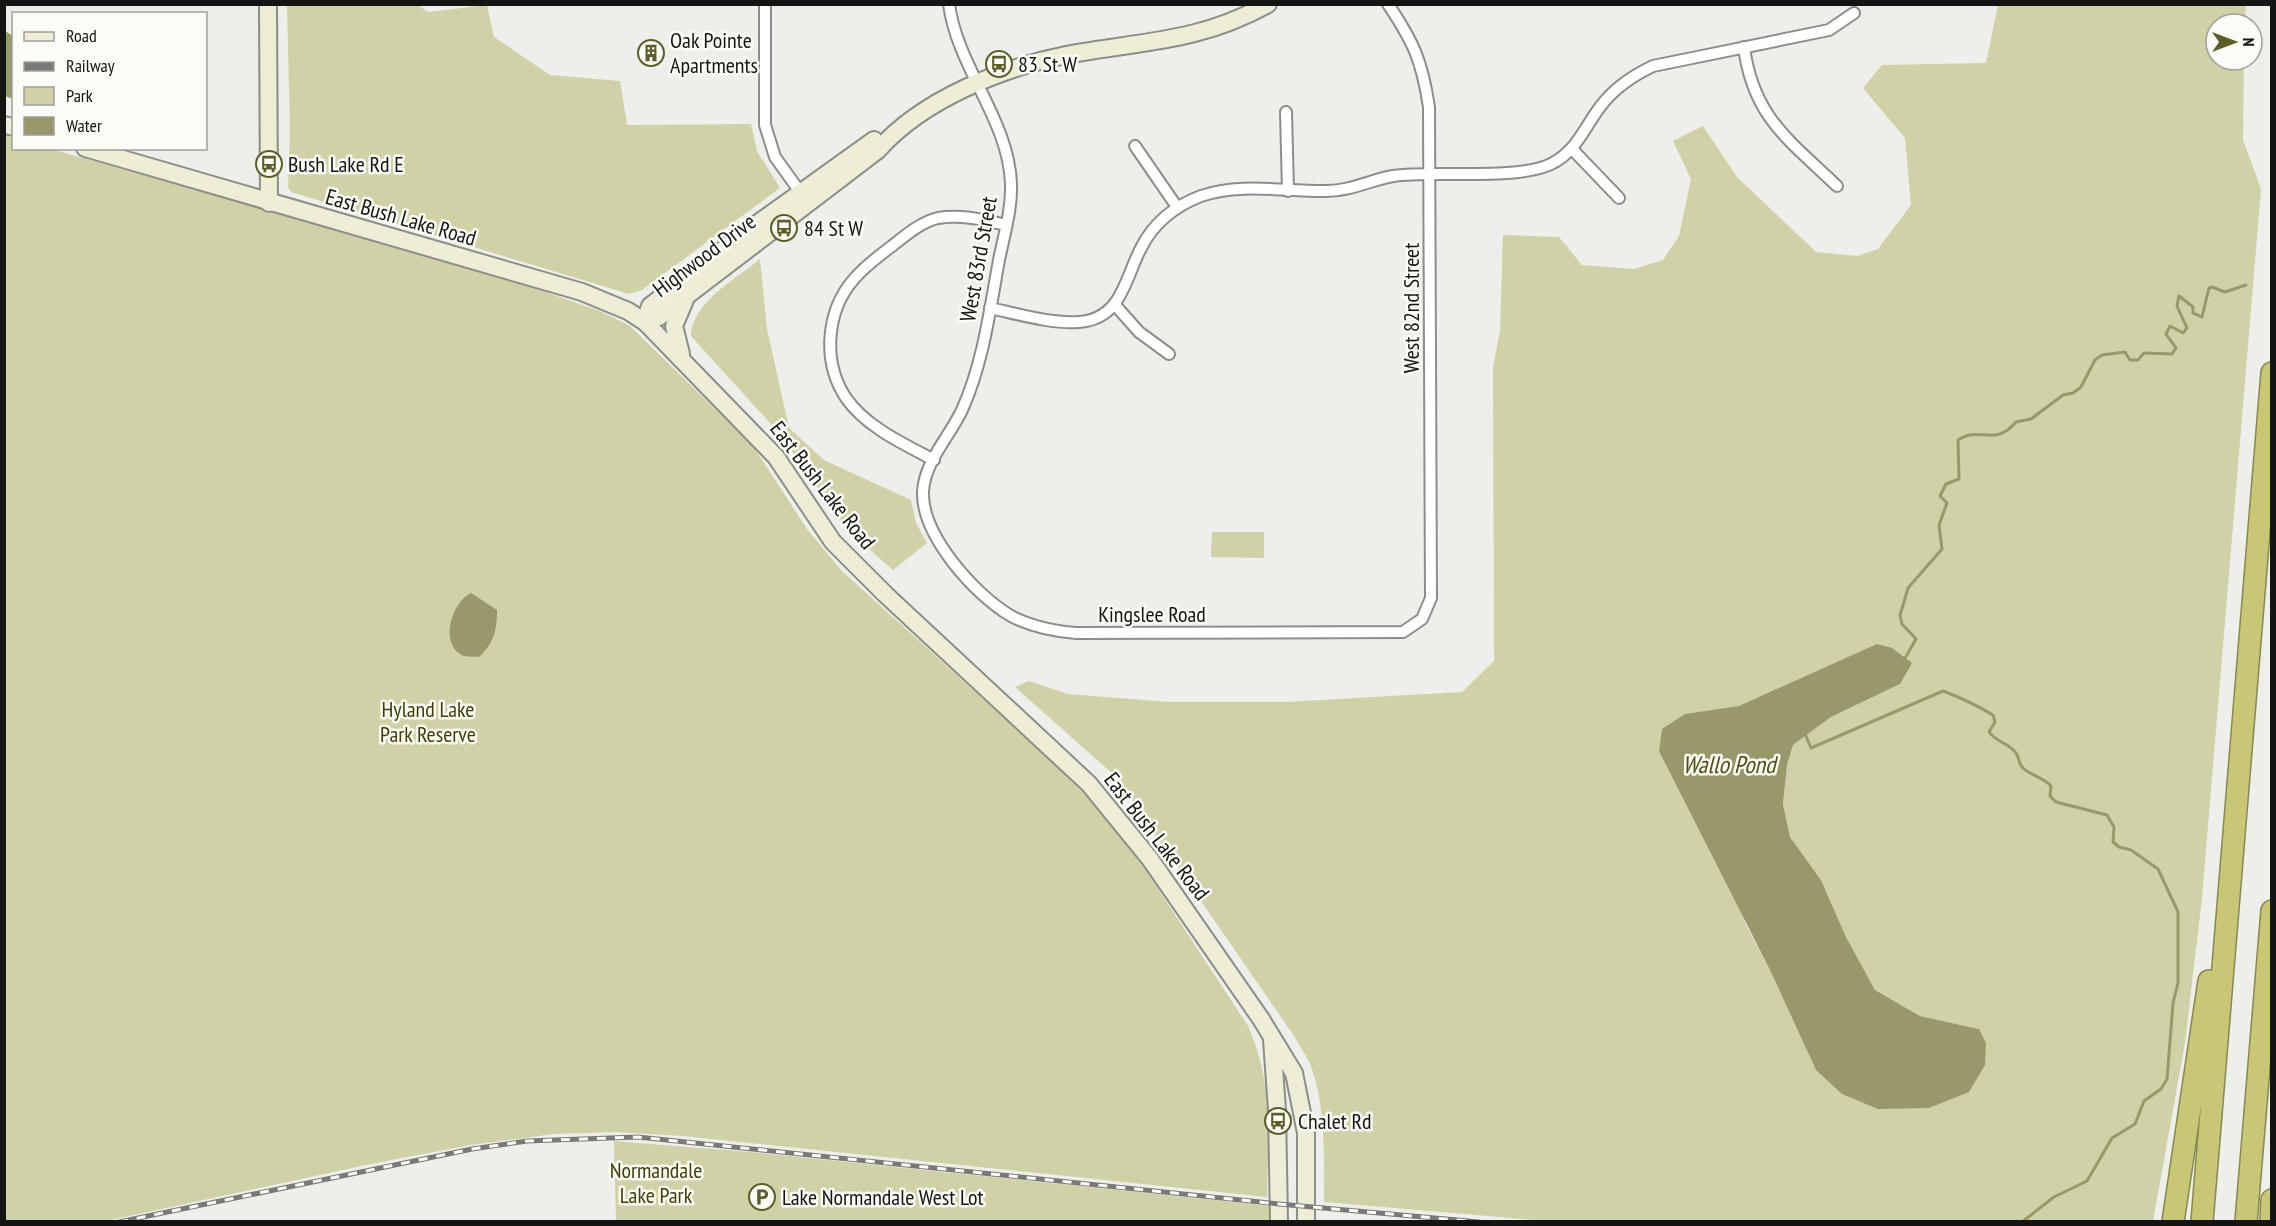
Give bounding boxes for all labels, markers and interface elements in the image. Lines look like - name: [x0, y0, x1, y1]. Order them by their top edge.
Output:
- legend: [12, 12, 207, 150]
- north arrow: [2204, 12, 2264, 72]
- text: Road: [66, 24, 97, 47]
- place label: Oak Pointe Apartments: [670, 26, 758, 79]
- building icon: Oak Pointe Apartments: [636, 38, 666, 68]
- text: N: [2239, 38, 2259, 46]
- bus stop icon: 83 St W: [984, 49, 1014, 79]
- place label: 83 St W: [1018, 50, 1077, 78]
- text: Railway: [66, 54, 115, 77]
- text: Park: [66, 84, 93, 107]
- text: Water: [66, 114, 102, 137]
- bus stop icon: Bush Lake Rd E: [254, 149, 284, 179]
- place label: Bush Lake Rd E: [288, 150, 404, 178]
- street label: East Bush Lake Road: [322, 182, 480, 252]
- street label: West 83rd Street: [953, 194, 1003, 324]
- street label: Highwood Drive: [647, 207, 761, 303]
- bus stop icon: 84 St W: [769, 213, 799, 243]
- place label: 84 St W: [804, 214, 863, 242]
- street label: West 82nd Street: [1397, 243, 1425, 373]
- street label: East Bush Lake Road: [764, 415, 882, 555]
- street label: Kingslee Road: [1098, 600, 1206, 628]
- park label: Hyland Lake Park Reserve: [380, 695, 476, 748]
- water label: Wallo Pond: [1683, 749, 1779, 780]
- street label: East Bush Lake Road: [1098, 766, 1216, 906]
- bus stop icon: Chalet Rd: [1263, 1106, 1293, 1136]
- place label: Chalet Rd: [1298, 1107, 1372, 1135]
- park label: Normandale Lake Park: [610, 1156, 702, 1209]
- parking icon: Lake Normandale West Lot: [747, 1182, 777, 1212]
- place label: Lake Normandale West Lot: [782, 1183, 984, 1211]

